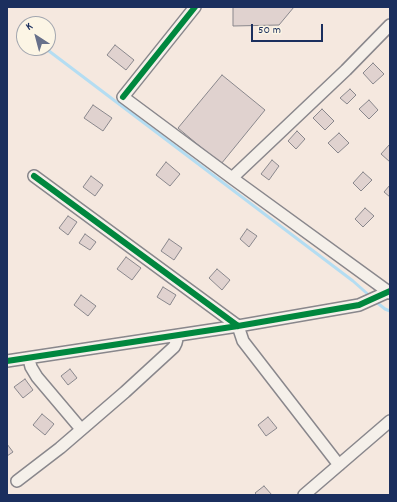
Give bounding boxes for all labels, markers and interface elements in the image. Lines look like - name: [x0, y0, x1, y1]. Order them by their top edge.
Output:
- north arrow: [16, 16, 56, 56]
- scale bar: [253, 16, 325, 42]
- text: K: [23, 19, 36, 35]
- text: 50 m: [258, 22, 281, 39]

